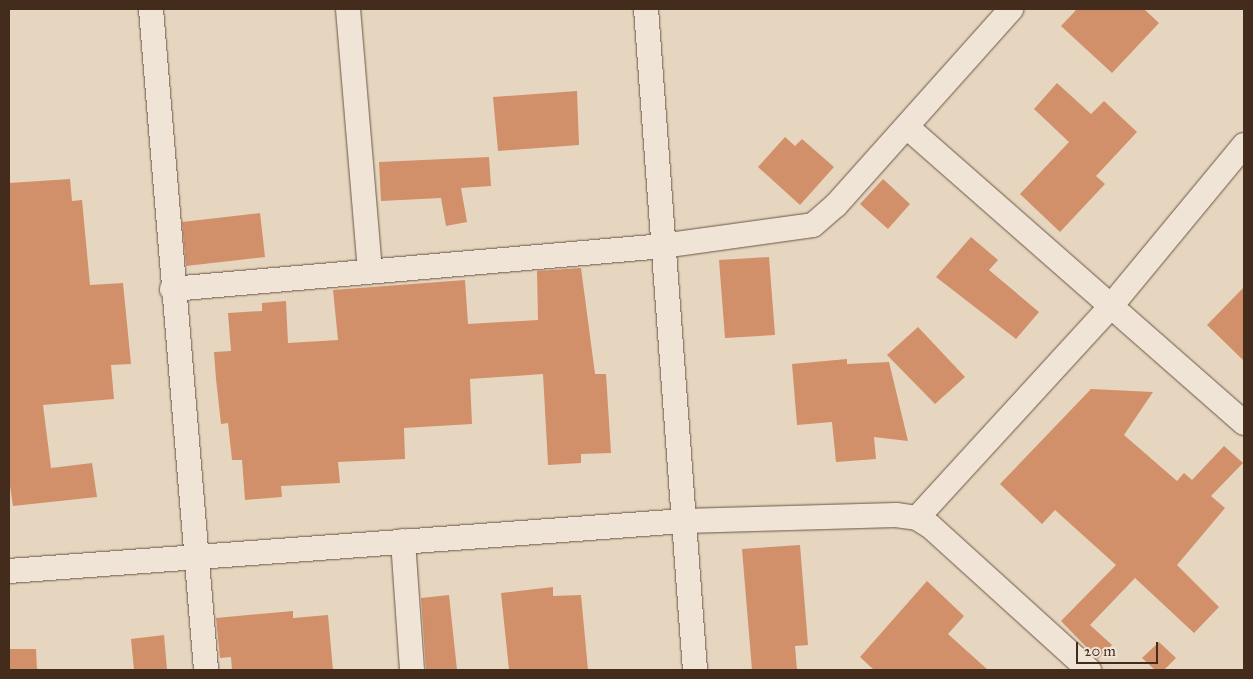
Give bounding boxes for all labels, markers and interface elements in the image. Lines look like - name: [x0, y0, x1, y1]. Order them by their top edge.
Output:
- scale bar: [1078, 632, 1160, 664]
- text: 20 m: [1084, 642, 1116, 660]

